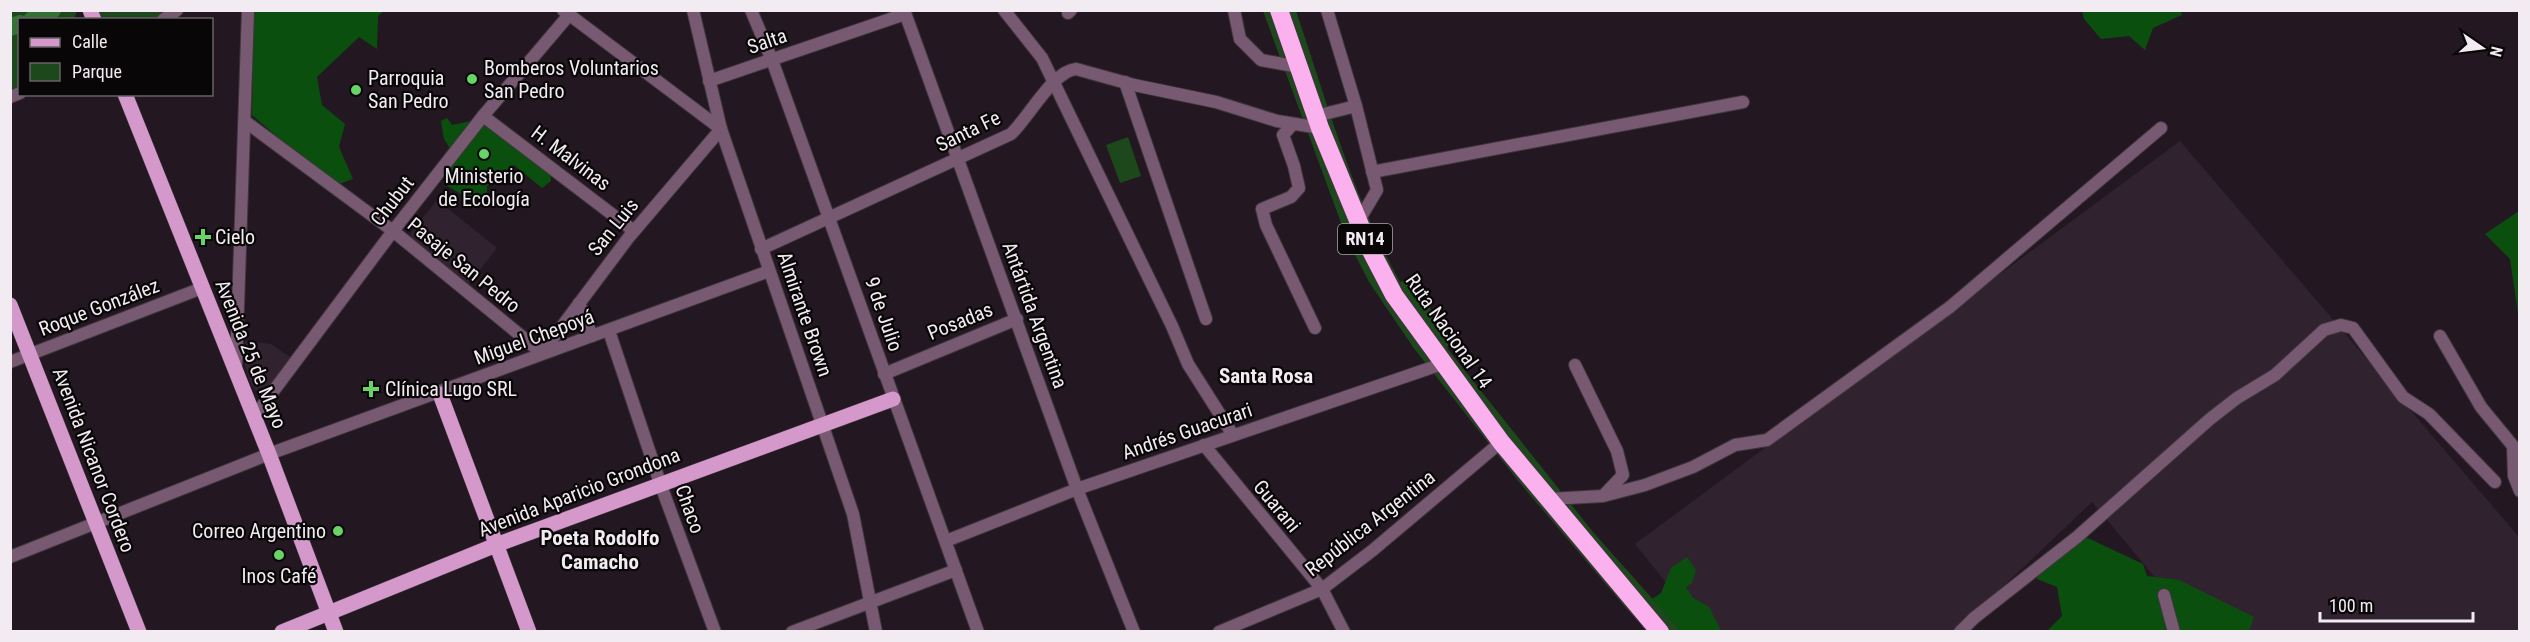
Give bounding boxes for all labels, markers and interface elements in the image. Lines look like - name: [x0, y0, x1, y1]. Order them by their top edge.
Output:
- legend: [18, 18, 213, 96]
- north arrow: [2452, 18, 2512, 78]
- street label: Salta: [744, 23, 790, 59]
- text: Calle: [72, 31, 108, 52]
- text: N: [2486, 44, 2506, 59]
- place label: Bomberos Voluntarios San Pedro: [484, 56, 659, 103]
- text: Parque: [72, 61, 122, 82]
- place label: Parroquia San Pedro: [368, 66, 448, 113]
- marker: Bomberos Voluntarios San Pedro: [465, 72, 479, 86]
- marker: Parroquia San Pedro: [349, 83, 363, 97]
- street label: Santa Fe: [932, 105, 1004, 157]
- street label: H. Malvinas: [527, 120, 615, 196]
- marker: Ministerio de Ecología: [477, 147, 491, 161]
- place label: Ministerio de Ecología: [438, 164, 530, 211]
- street label: Chubut: [365, 171, 419, 231]
- street label: San Luis: [583, 194, 643, 260]
- street label: Pasaje San Pedro: [403, 212, 525, 318]
- road number: RN14: [1338, 224, 1392, 254]
- place label: Cielo: [215, 225, 255, 249]
- marker: Cielo: [196, 230, 210, 244]
- street label: Antártida Argentina: [997, 239, 1073, 391]
- street label: Almirante Brown: [772, 249, 838, 379]
- street label: Ruta Nacional 14: [1401, 269, 1497, 393]
- street label: Roque González: [35, 273, 163, 341]
- street label: 9 de Julio: [860, 274, 908, 354]
- street label: Avenida 25 de Mayo: [210, 276, 292, 432]
- street label: Posadas: [924, 297, 996, 345]
- street label: Miguel Chepoyá: [471, 304, 597, 370]
- street label: Avenida Nicanor Cordero: [48, 364, 140, 556]
- district label: Santa Rosa: [1219, 364, 1313, 388]
- place label: Clínica Lugo SRL: [385, 377, 517, 401]
- marker: Clínica Lugo SRL: [362, 380, 380, 398]
- street label: Andrés Guacurari: [1119, 398, 1255, 464]
- street label: Avenida Aparicio Grondona: [475, 442, 683, 542]
- street label: República Argentina: [1300, 465, 1440, 581]
- street label: Guarani: [1248, 475, 1306, 537]
- street label: Chaco: [670, 481, 710, 537]
- place label: Correo Argentino: [192, 519, 326, 543]
- marker: Correo Argentino: [331, 524, 345, 538]
- district label: Poeta Rodolfo Camacho: [540, 526, 660, 574]
- marker: Inos Café: [272, 548, 286, 562]
- place label: Inos Café: [242, 564, 316, 588]
- scale bar: [2320, 585, 2473, 623]
- text: 100 m: [2329, 595, 2373, 616]

